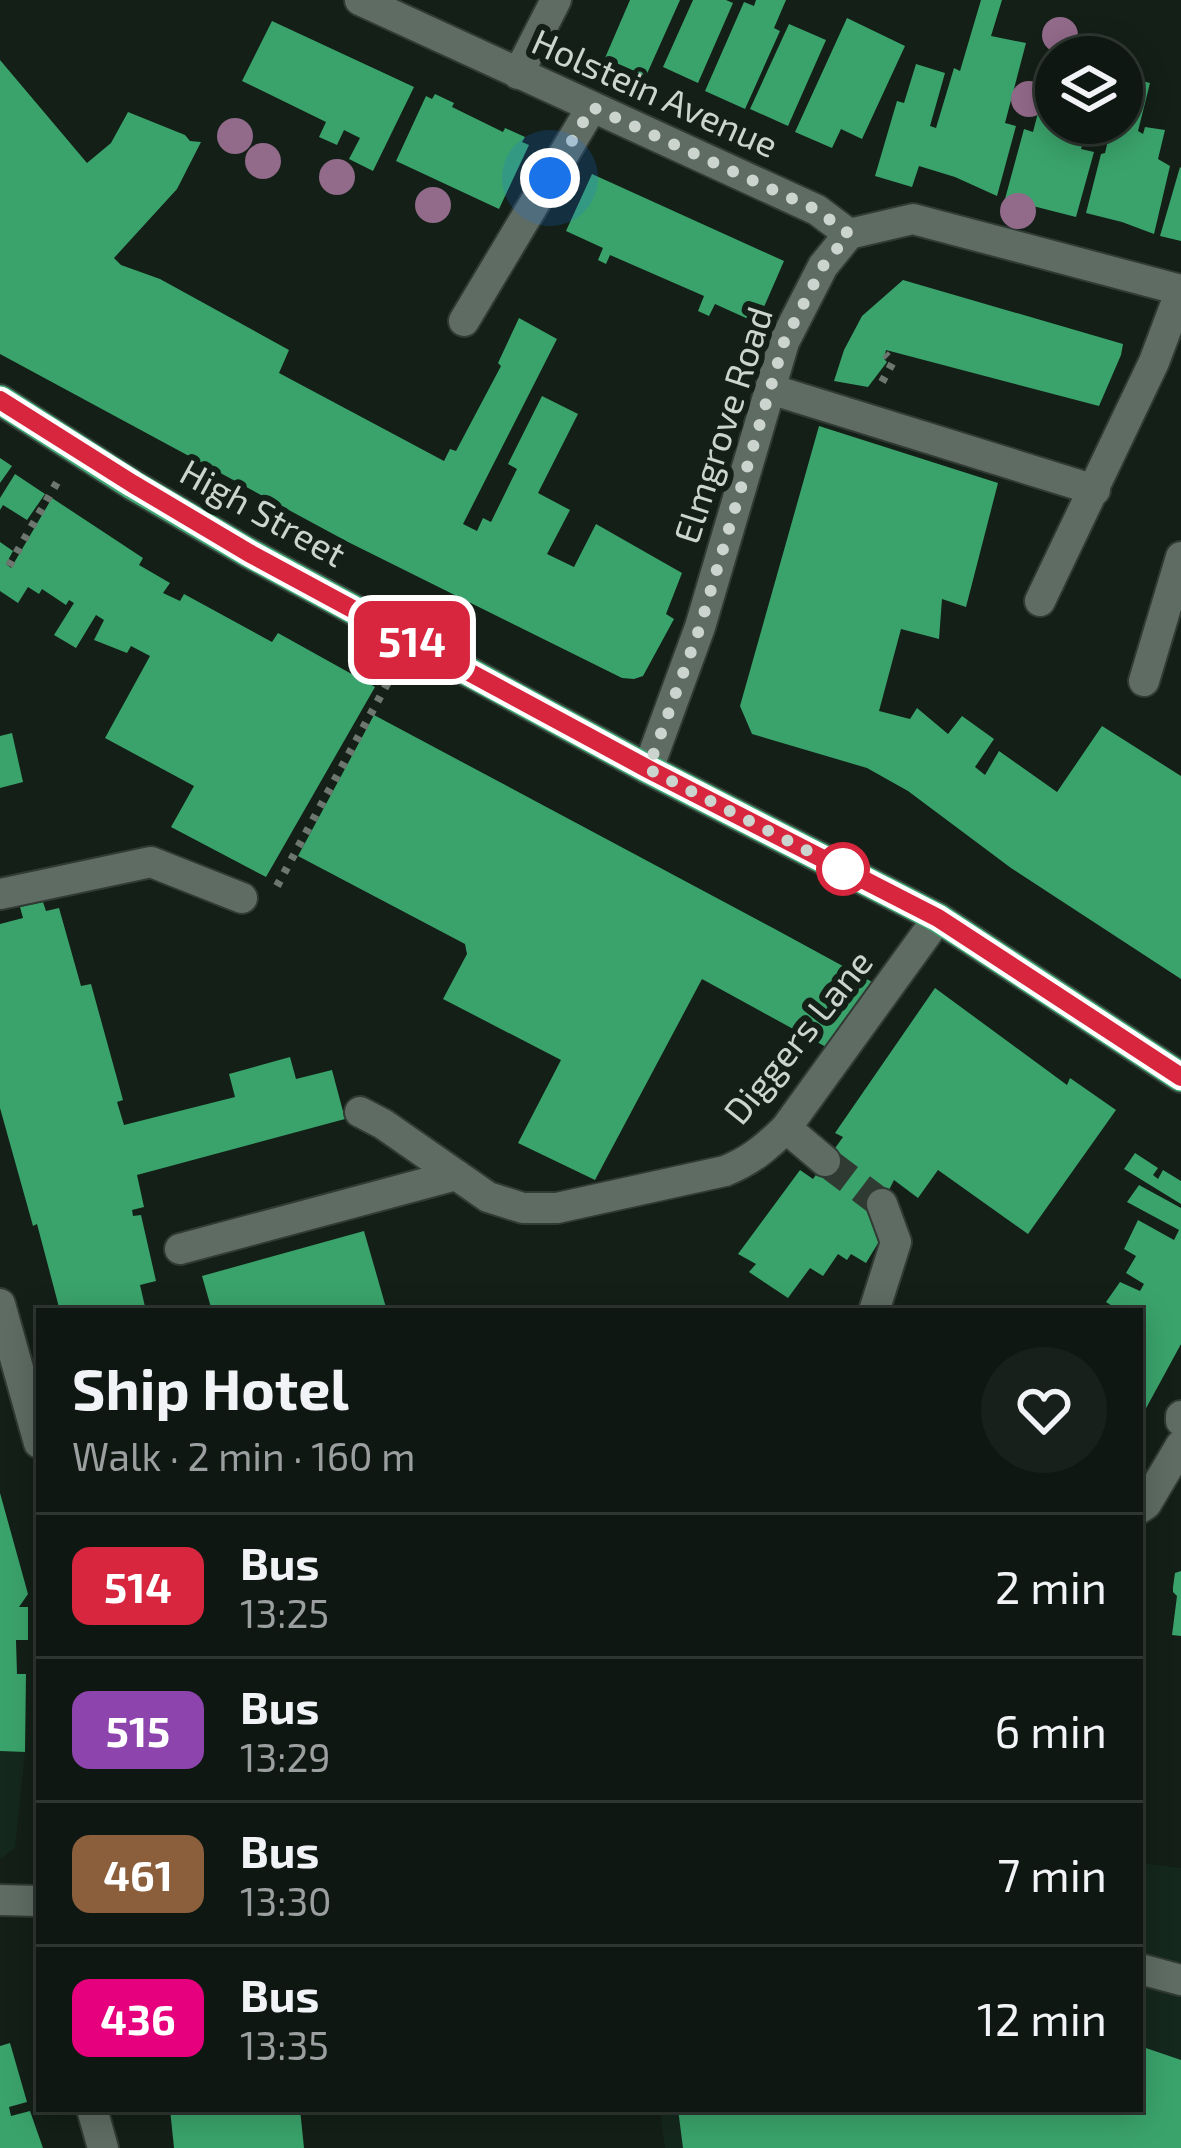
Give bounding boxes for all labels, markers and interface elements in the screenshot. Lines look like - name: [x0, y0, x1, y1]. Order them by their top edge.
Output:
- street label: Holstein Avenue: [526, 18, 785, 165]
- map controls: [1035, 36, 1143, 144]
- button: layers: [1035, 36, 1143, 144]
- your location: [520, 148, 580, 208]
- street label: Elmgrove Road: [663, 301, 780, 548]
- street label: High Street: [174, 449, 354, 575]
- line badge: 514: [343, 601, 481, 679]
- text: 514: [378, 615, 446, 665]
- unlabelled marker: [818, 844, 868, 894]
- street label: Diggers Lane: [714, 940, 880, 1132]
- button: heart: [981, 1347, 1107, 1473]
- text: Ship Hotel: [72, 1353, 349, 1421]
- text: Walk · 2 min · 160 m: [72, 1432, 415, 1479]
- text: Bus: [240, 1535, 319, 1589]
- text: 2 min: [995, 1559, 1107, 1613]
- text: 514: [104, 1561, 172, 1611]
- text: 13:25: [240, 1589, 329, 1636]
- text: Bus: [240, 1679, 319, 1733]
- text: 6 min: [994, 1703, 1107, 1757]
- text: 515: [106, 1705, 170, 1755]
- text: 13:29: [240, 1733, 331, 1780]
- text: Bus: [240, 1823, 319, 1877]
- text: 7 min: [997, 1847, 1107, 1901]
- text: 461: [103, 1849, 173, 1899]
- text: 13:30: [240, 1877, 332, 1924]
- text: Bus: [240, 1967, 319, 2021]
- text: 12 min: [977, 1991, 1107, 2045]
- text: 436: [100, 1993, 176, 2043]
- text: 13:35: [240, 2021, 329, 2068]

